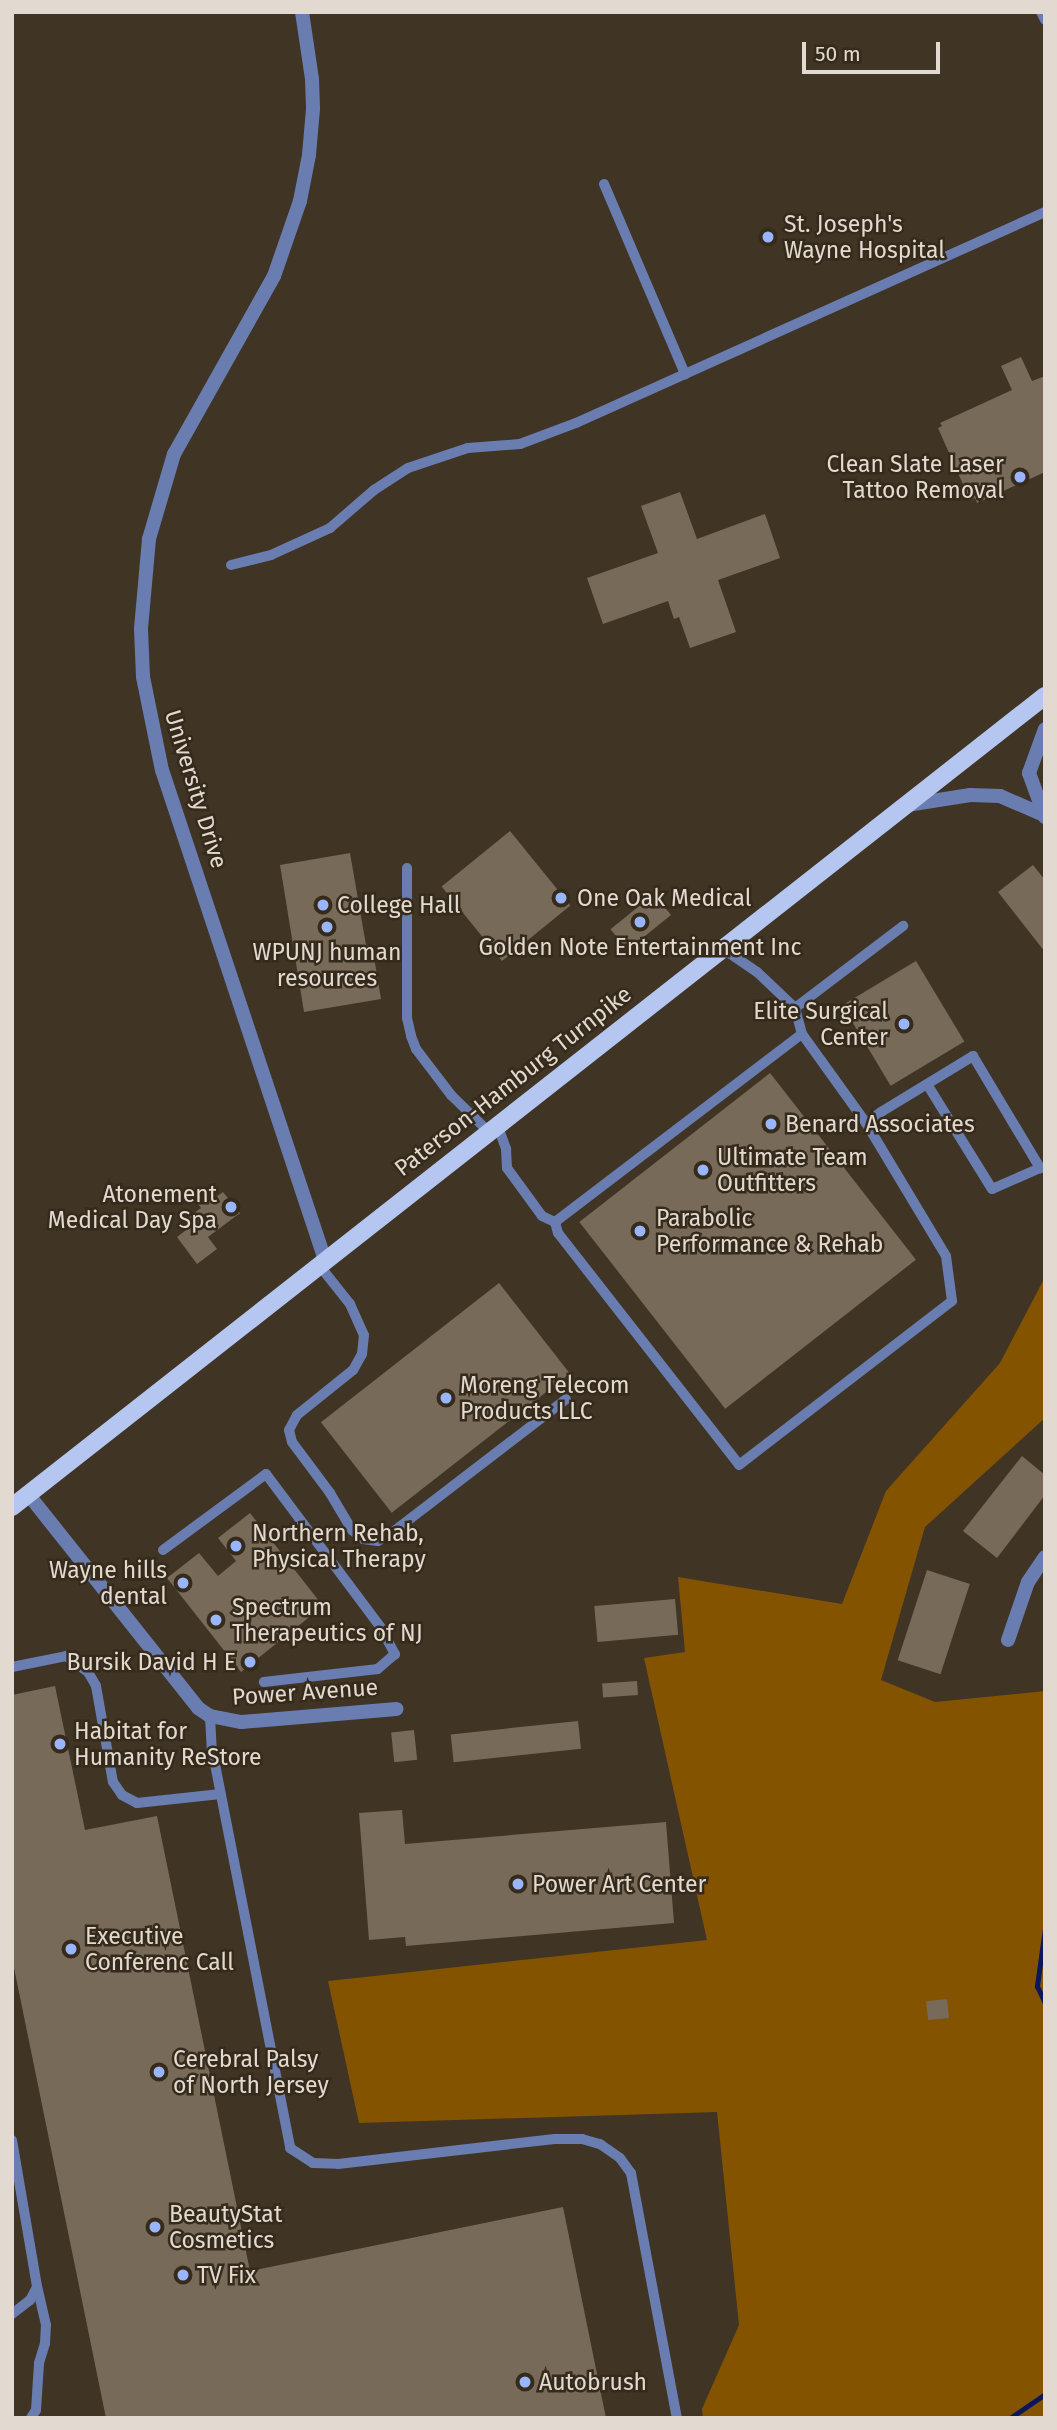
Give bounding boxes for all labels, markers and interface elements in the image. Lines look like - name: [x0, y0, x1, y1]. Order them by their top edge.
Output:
- scale bar: [805, 28, 943, 72]
- text: 50 m: [815, 41, 861, 67]
- place label: St. Joseph's Wayne Hospital: [784, 210, 945, 264]
- marker: St. Joseph's Wayne Hospital: [758, 227, 778, 247]
- place label: Clean Slate Laser Tattoo Removal: [826, 450, 1004, 504]
- marker: Clean Slate Laser Tattoo Removal: [1010, 467, 1030, 487]
- street label: University Drive: [159, 706, 233, 872]
- place label: One Oak Medical: [577, 884, 752, 912]
- marker: One Oak Medical: [551, 888, 571, 908]
- place label: College Hall: [337, 891, 460, 919]
- marker: College Hall: [315, 897, 331, 913]
- marker: Golden Note Entertainment Inc: [632, 914, 648, 930]
- marker: WPUNJ human resources: [319, 919, 335, 935]
- place label: Golden Note Entertainment Inc: [478, 933, 802, 961]
- place label: WPUNJ human resources: [253, 938, 401, 992]
- street label: Paterson-Hamburg Turnpike: [389, 980, 637, 1182]
- place label: Elite Surgical Center: [753, 997, 888, 1051]
- marker: Elite Surgical Center: [894, 1014, 914, 1034]
- place label: Benard Associates: [785, 1110, 975, 1138]
- marker: Benard Associates: [763, 1116, 779, 1132]
- place label: Ultimate Team Outfitters: [717, 1143, 868, 1197]
- marker: Ultimate Team Outfitters: [695, 1162, 711, 1178]
- place label: Atonement Medical Day Spa: [48, 1180, 217, 1234]
- marker: Atonement Medical Day Spa: [223, 1199, 239, 1215]
- place label: Parabolic Performance & Rehab: [656, 1204, 883, 1258]
- marker: Parabolic Performance & Rehab: [630, 1221, 650, 1241]
- place label: Moreng Telecom Products LLC: [460, 1371, 630, 1425]
- marker: Moreng Telecom Products LLC: [438, 1390, 454, 1406]
- place label: Northern Rehab, Physical Therapy: [252, 1519, 426, 1573]
- marker: Northern Rehab, Physical Therapy: [226, 1536, 246, 1556]
- place label: Wayne hills dental: [49, 1556, 167, 1610]
- marker: Wayne hills dental: [173, 1573, 193, 1593]
- place label: Spectrum Therapeutics of NJ: [232, 1593, 423, 1647]
- marker: Spectrum Therapeutics of NJ: [206, 1610, 226, 1630]
- place label: Bursik David H E: [67, 1648, 236, 1676]
- marker: Bursik David H E: [242, 1654, 258, 1670]
- street label: Power Avenue: [231, 1673, 379, 1711]
- place label: Habitat for Humanity ReStore: [74, 1717, 262, 1771]
- marker: Habitat for Humanity ReStore: [52, 1736, 68, 1752]
- place label: Power Art Center: [532, 1870, 706, 1898]
- marker: Power Art Center: [510, 1876, 526, 1892]
- place label: Executive Conferenc Call: [85, 1922, 234, 1976]
- marker: Executive Conferenc Call: [63, 1941, 79, 1957]
- place label: Cerebral Palsy of North Jersey: [173, 2045, 329, 2099]
- marker: Cerebral Palsy of North Jersey: [151, 2064, 167, 2080]
- place label: BeautyStat Cosmetics: [169, 2200, 282, 2254]
- marker: BeautyStat Cosmetics: [147, 2219, 163, 2235]
- place label: TV Fix: [197, 2261, 256, 2289]
- marker: TV Fix: [175, 2267, 191, 2283]
- place label: Autobrush: [539, 2368, 647, 2396]
- marker: Autobrush: [517, 2374, 533, 2390]

